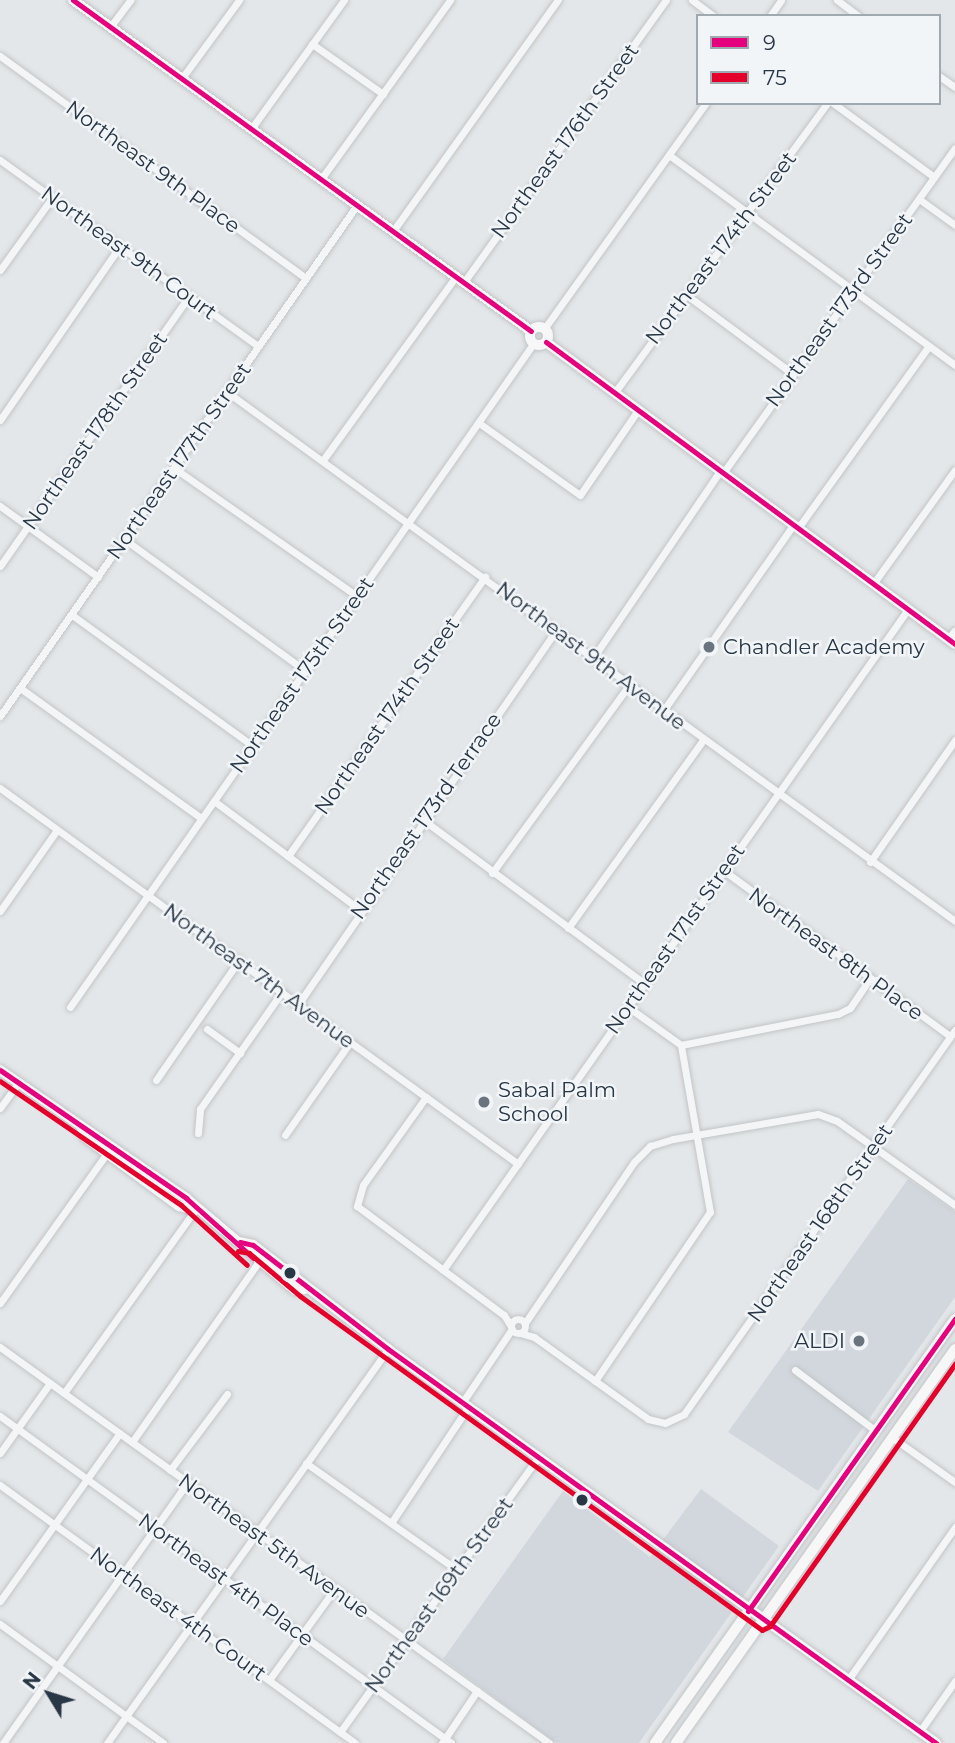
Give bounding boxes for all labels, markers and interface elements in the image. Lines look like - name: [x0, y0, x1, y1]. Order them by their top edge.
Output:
- legend: [696, 14, 941, 105]
- text: 9: [763, 30, 776, 55]
- street label: Northeast 176th Street: [486, 39, 644, 243]
- text: 75: [763, 65, 787, 90]
- street label: Northeast 9th Place: [61, 95, 245, 239]
- street label: Northeast 174th Street: [640, 147, 802, 349]
- street label: Northeast 9th Court: [36, 181, 222, 325]
- street label: Northeast 173rd Street: [760, 208, 918, 412]
- street label: Northeast 178th Street: [17, 327, 173, 535]
- street label: Northeast 177th Street: [101, 358, 257, 564]
- street label: Northeast 175th Street: [225, 572, 379, 778]
- street label: Northeast 9th Avenue: [491, 576, 691, 736]
- street label: Northeast 174th Street: [309, 613, 465, 819]
- place label: Chandler Academy: [723, 634, 925, 660]
- marker: Chandler Academy: [701, 639, 717, 655]
- street label: Northeast 173rd Terrace: [345, 708, 507, 924]
- street label: Northeast 171st Street: [600, 839, 750, 1039]
- street label: Northeast 8th Place: [744, 882, 928, 1026]
- street label: Northeast 7th Avenue: [158, 898, 360, 1054]
- place label: Sabal Palm School: [498, 1077, 616, 1127]
- marker: Sabal Palm School: [476, 1094, 492, 1110]
- street label: Northeast 168th Street: [742, 1119, 898, 1327]
- unlabelled marker: [283, 1266, 297, 1280]
- place label: ALDI: [794, 1328, 845, 1354]
- marker: ALDI: [851, 1333, 867, 1349]
- street label: Northeast 5th Avenue: [174, 1468, 374, 1624]
- street label: Northeast 169th Street: [360, 1492, 518, 1698]
- unlabelled marker: [575, 1493, 589, 1507]
- street label: Northeast 4th Place: [134, 1508, 318, 1652]
- street label: Northeast 4th Court: [85, 1542, 271, 1686]
- north arrow: [14, 1659, 84, 1729]
- text: N: [18, 1668, 46, 1694]

